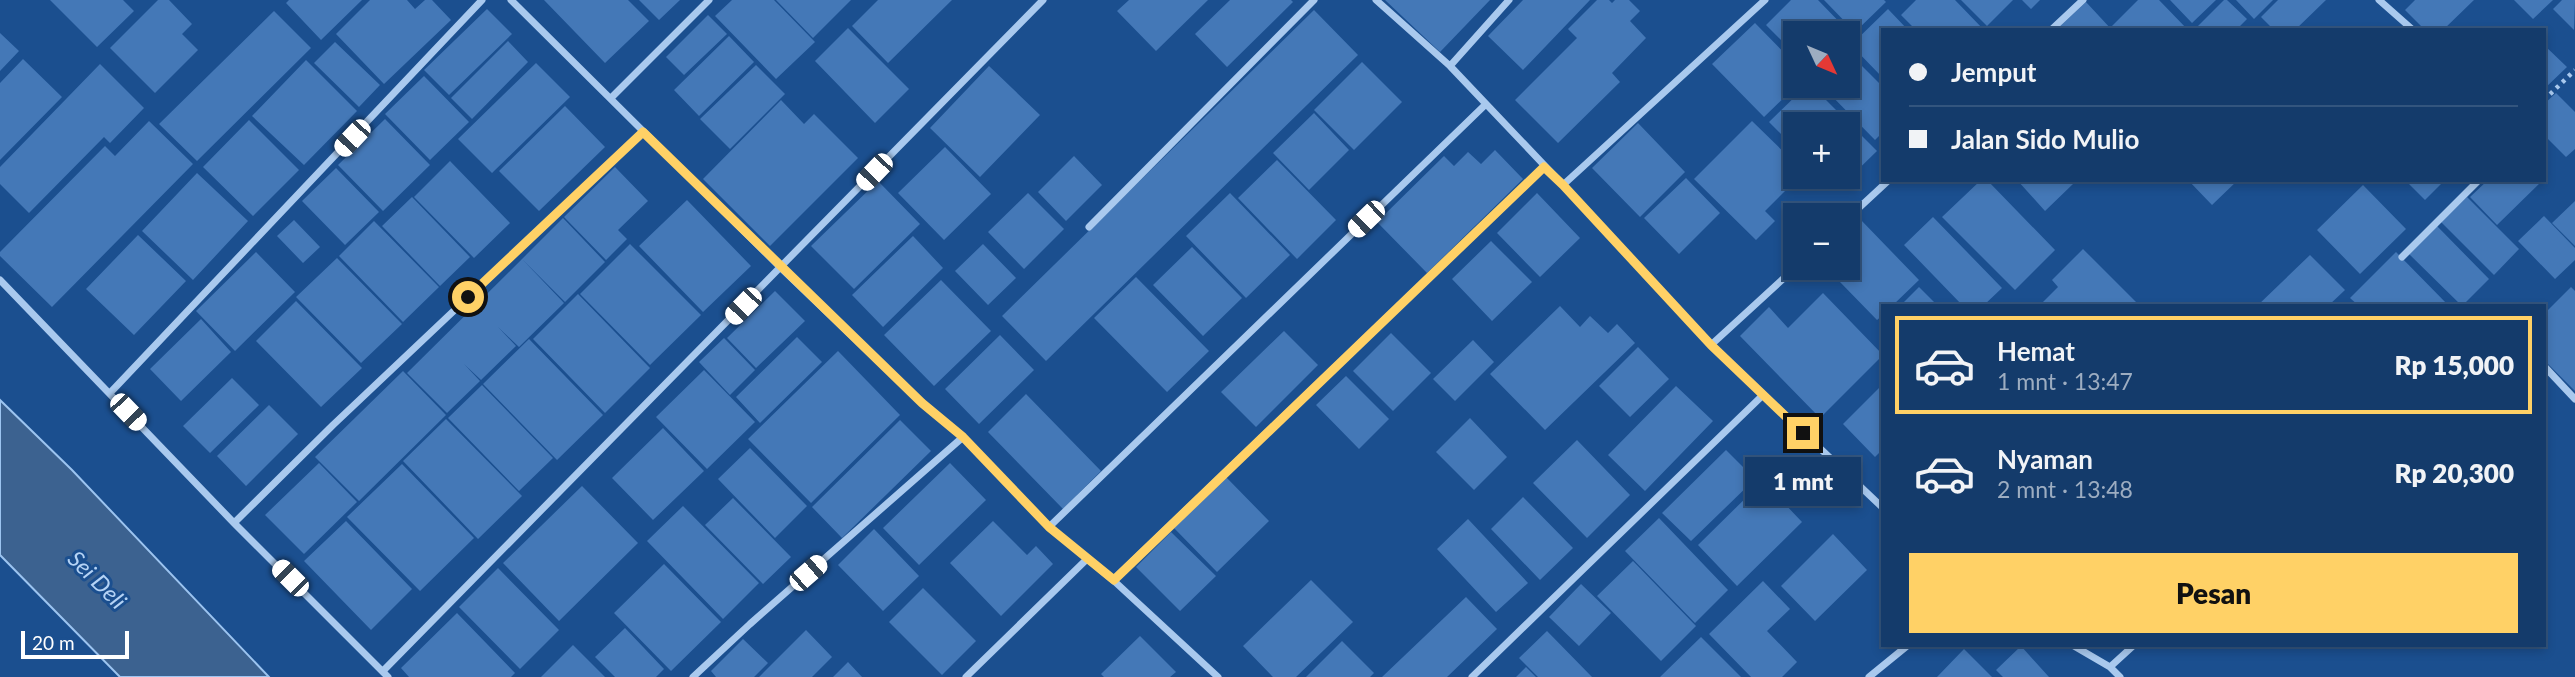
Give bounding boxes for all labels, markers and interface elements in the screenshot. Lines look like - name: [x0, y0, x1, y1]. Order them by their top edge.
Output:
- north arrow: [1783, 21, 1860, 98]
- map controls: [1783, 21, 1860, 280]
- text: Jemput: [1951, 56, 2037, 88]
- button: +: [1783, 112, 1860, 189]
- car: [330, 115, 375, 161]
- text: Jalan Sido Mulio: [1951, 123, 2139, 155]
- car: [852, 150, 897, 194]
- car: [1344, 197, 1389, 241]
- button: −: [1783, 203, 1860, 280]
- route start: [452, 281, 484, 313]
- car: [721, 284, 766, 328]
- icon: car: [1913, 334, 1976, 397]
- text: Hemat: [1997, 335, 2075, 367]
- text: Rp 15,000: [2394, 349, 2514, 381]
- text: 1 mnt · 13:47: [1997, 367, 2133, 395]
- car: [106, 390, 151, 434]
- route end: [1787, 417, 1819, 449]
- icon: car: [1913, 442, 1976, 505]
- text: Nyaman: [1997, 443, 2093, 475]
- text: Rp 20,300: [2394, 457, 2514, 489]
- callout: 1 mnt: [1745, 458, 1861, 506]
- text: 1 mnt: [1773, 467, 1833, 495]
- text: 2 mnt · 13:48: [1997, 475, 2133, 503]
- water label: Sei Deli: [63, 544, 133, 614]
- car: [786, 551, 831, 595]
- button: Pesan: [1909, 553, 2518, 633]
- car: [268, 556, 313, 600]
- scale bar: [21, 628, 130, 660]
- text: 20 m: [32, 631, 75, 654]

